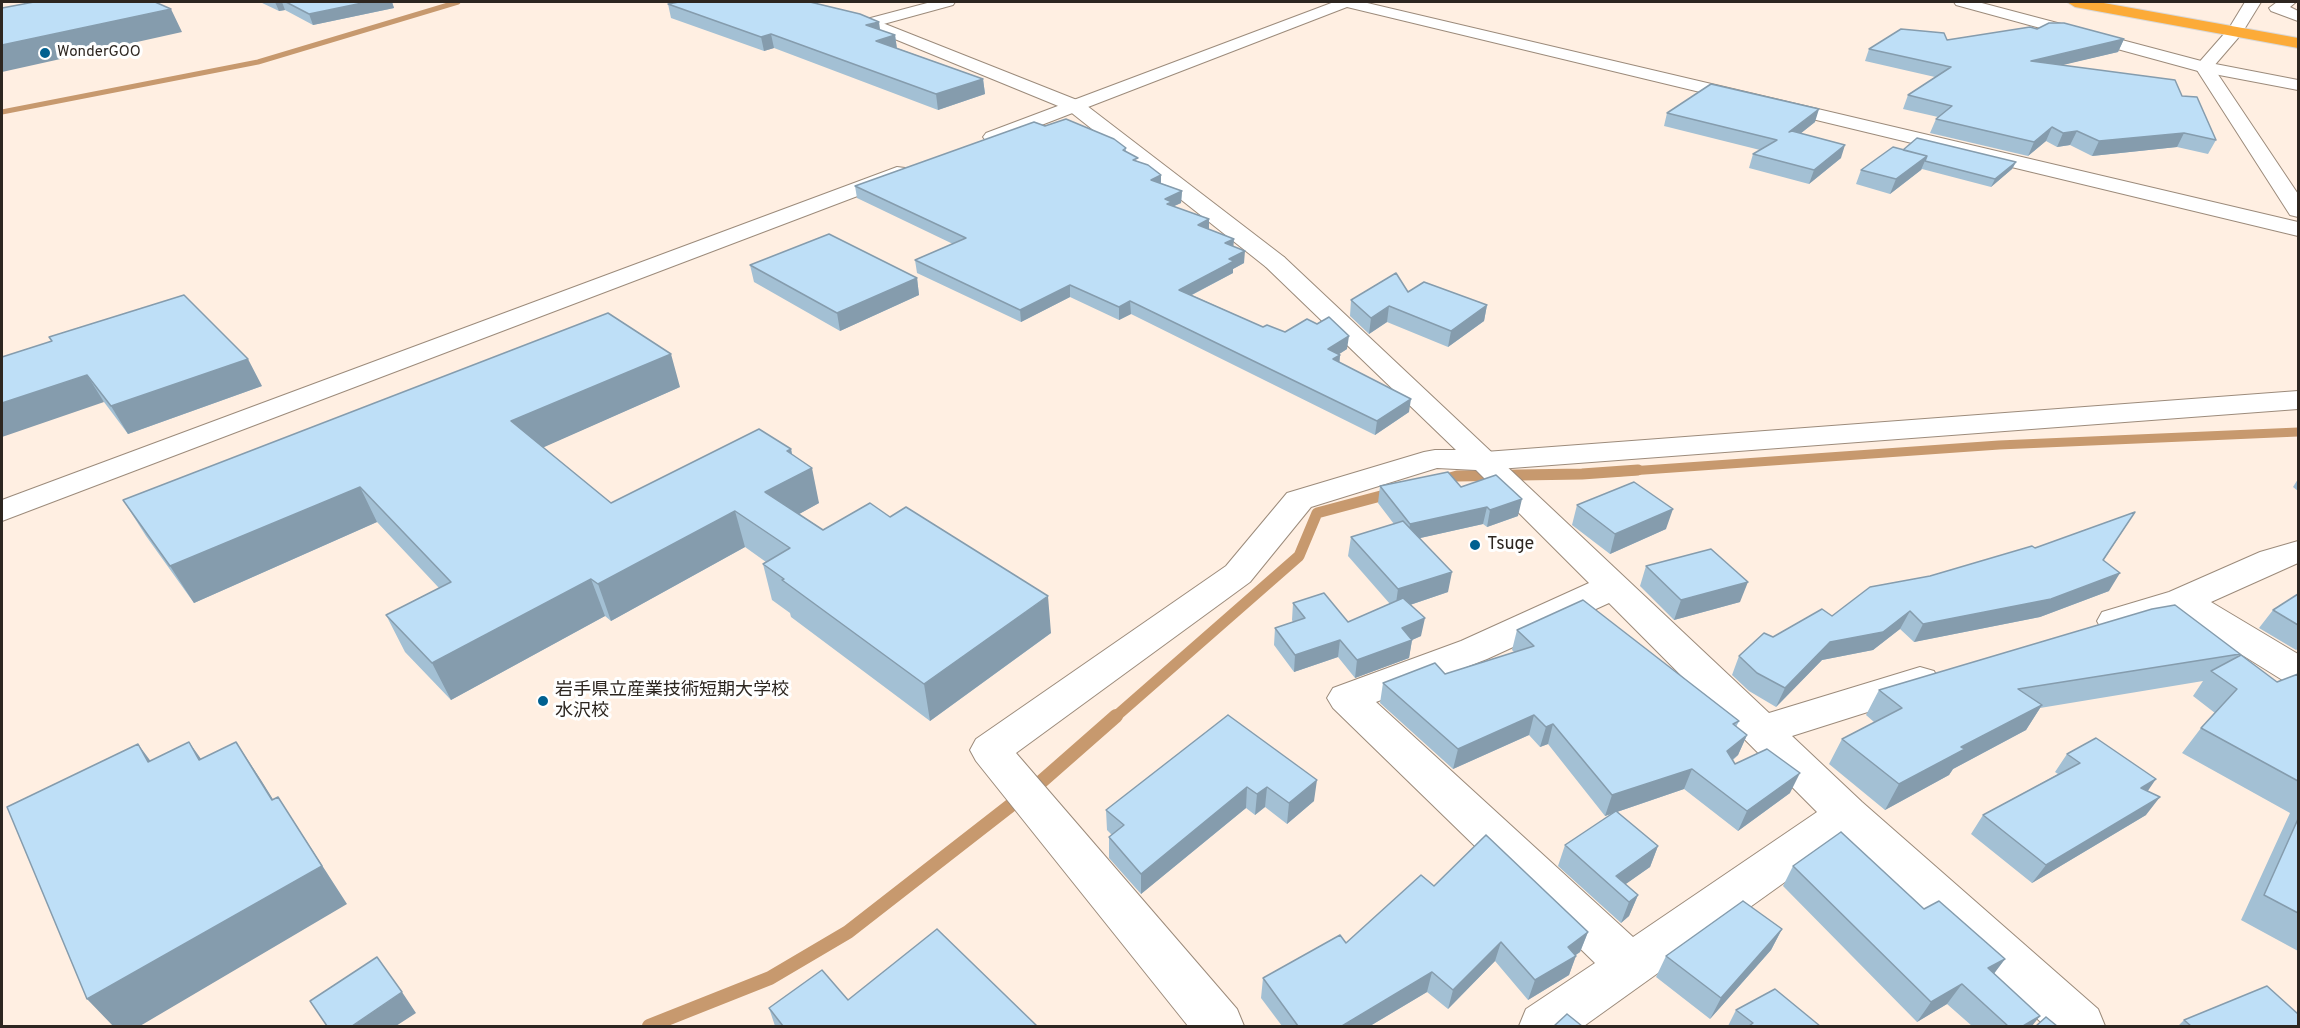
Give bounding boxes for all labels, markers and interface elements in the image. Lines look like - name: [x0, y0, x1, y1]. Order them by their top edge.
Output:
- place label: WonderGOO: [57, 44, 141, 62]
- marker: WonderGOO: [38, 46, 52, 60]
- place label: Tsuge: [1487, 534, 1534, 556]
- marker: Tsuge: [1468, 538, 1482, 552]
- place label: 岩手県立産業技術短期大学校 水沢校: [555, 680, 789, 722]
- marker: 岩手県立産業技術短期大学校 水沢校: [536, 694, 550, 708]

